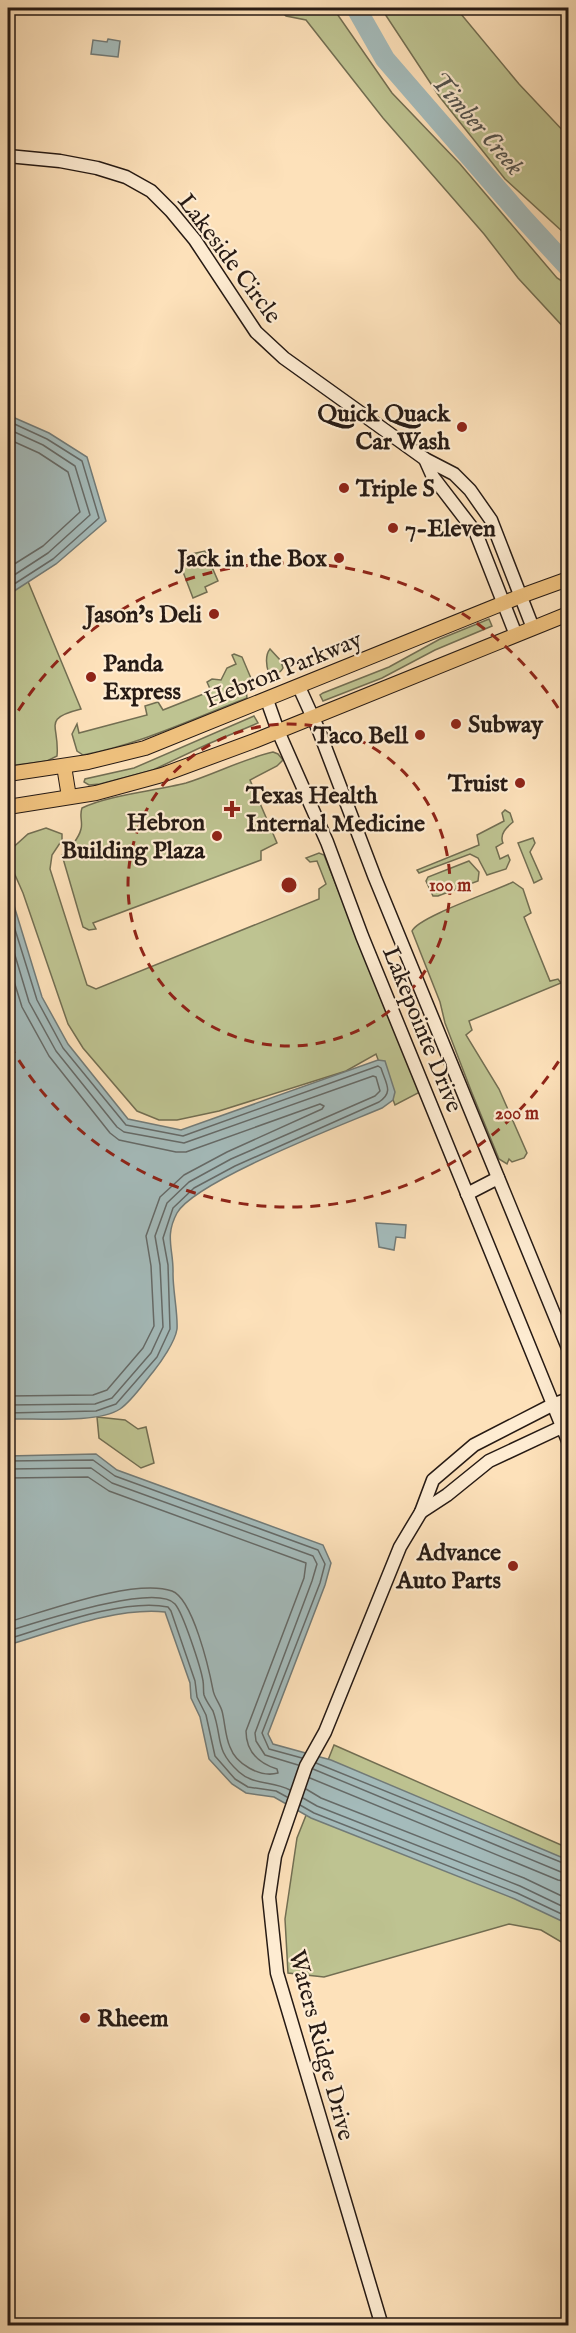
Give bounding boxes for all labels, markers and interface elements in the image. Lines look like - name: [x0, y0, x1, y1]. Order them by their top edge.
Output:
- water label: Timber Creek: [423, 65, 531, 183]
- street label: Lakeside Circle: [170, 188, 288, 330]
- place label: Quick Quack Car Wash: [318, 399, 451, 458]
- marker: Quick Quack Car Wash: [455, 420, 469, 434]
- place label: Triple S: [355, 474, 435, 505]
- marker: Triple S: [337, 481, 351, 495]
- place label: 7-Eleven: [405, 514, 496, 545]
- marker: 7-Eleven: [386, 521, 400, 535]
- place label: Jack in the Box: [174, 544, 327, 575]
- marker: Jack in the Box: [332, 551, 346, 565]
- place label: Jason's Deli: [82, 600, 203, 631]
- marker: Jason's Deli: [207, 607, 221, 621]
- street label: Hebron Parkway: [200, 625, 367, 716]
- place label: Panda Express: [103, 649, 182, 708]
- marker: Panda Express: [84, 670, 98, 684]
- place label: Subway: [468, 710, 544, 741]
- marker: Subway: [449, 717, 463, 731]
- place label: Taco Bell: [312, 721, 408, 752]
- marker: Taco Bell: [413, 728, 427, 742]
- place label: Truist: [447, 769, 509, 800]
- marker: Truist: [513, 776, 527, 790]
- place label: Texas Health Internal Medicine: [245, 781, 425, 840]
- marker: Texas Health Internal Medicine: [223, 800, 241, 818]
- place label: Hebron Building Plaza: [61, 808, 206, 867]
- marker: Hebron Building Plaza: [210, 829, 224, 843]
- centre of rings: [279, 875, 299, 895]
- text: 100 m: [429, 875, 471, 898]
- street label: Lakepointe Drive: [374, 942, 469, 1117]
- text: 200 m: [495, 1103, 539, 1126]
- place label: Advance Auto Parts: [395, 1538, 502, 1597]
- marker: Advance Auto Parts: [506, 1559, 520, 1573]
- street label: Waters Ridge Drive: [280, 1947, 361, 2144]
- place label: Rheem: [97, 2004, 169, 2035]
- marker: Rheem: [78, 2011, 92, 2025]

